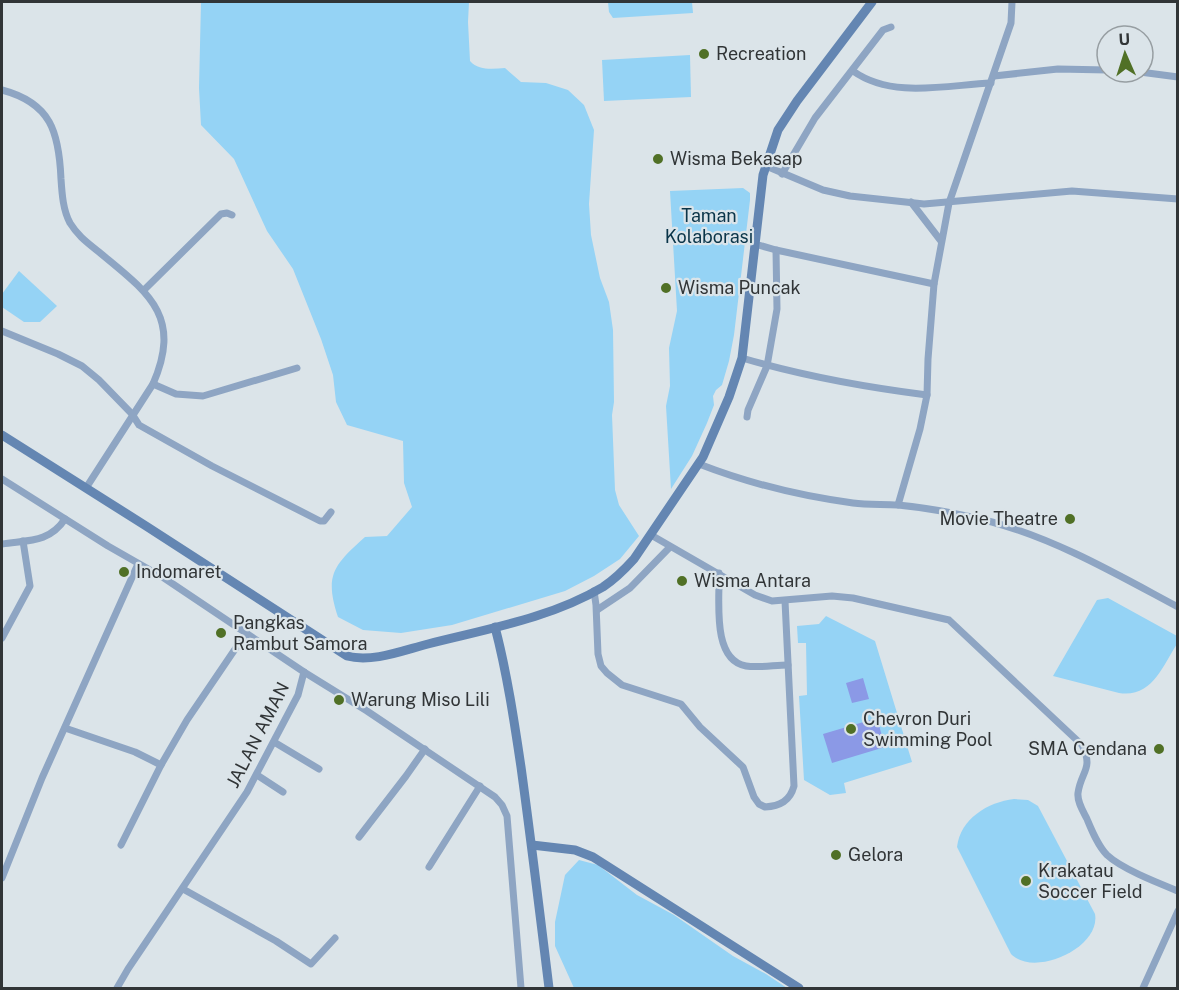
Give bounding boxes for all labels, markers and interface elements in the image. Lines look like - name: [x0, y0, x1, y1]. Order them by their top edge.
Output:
- north arrow: [1095, 24, 1155, 84]
- text: U: [1118, 30, 1131, 49]
- place label: Recreation: [716, 43, 806, 64]
- marker: Recreation: [697, 47, 711, 61]
- place label: Wisma Bekasap: [670, 148, 802, 169]
- marker: Wisma Bekasap: [651, 152, 665, 166]
- park label: Taman Kolaborasi: [665, 205, 753, 247]
- place label: Wisma Puncak: [678, 277, 801, 298]
- marker: Wisma Puncak: [659, 281, 673, 295]
- place label: Movie Theatre: [939, 508, 1058, 529]
- marker: Movie Theatre: [1063, 512, 1077, 526]
- place label: Indomaret: [136, 561, 222, 582]
- marker: Indomaret: [117, 565, 131, 579]
- place label: Wisma Antara: [694, 570, 811, 591]
- marker: Wisma Antara: [675, 574, 689, 588]
- place label: Pangkas Rambut Samora: [233, 612, 367, 654]
- marker: Pangkas Rambut Samora: [214, 626, 228, 640]
- street label: JALAN AMAN: [222, 679, 293, 791]
- place label: Warung Miso Lili: [351, 689, 490, 710]
- marker: Warung Miso Lili: [332, 693, 346, 707]
- place label: Chevron Duri Swimming Pool: [863, 708, 993, 750]
- marker: Chevron Duri Swimming Pool: [844, 722, 858, 736]
- place label: SMA Cendana: [1028, 738, 1147, 759]
- marker: SMA Cendana: [1152, 742, 1166, 756]
- place label: Gelora: [848, 844, 903, 865]
- marker: Gelora: [829, 848, 843, 862]
- place label: Krakatau Soccer Field: [1038, 860, 1142, 902]
- marker: Krakatau Soccer Field: [1019, 874, 1033, 888]

